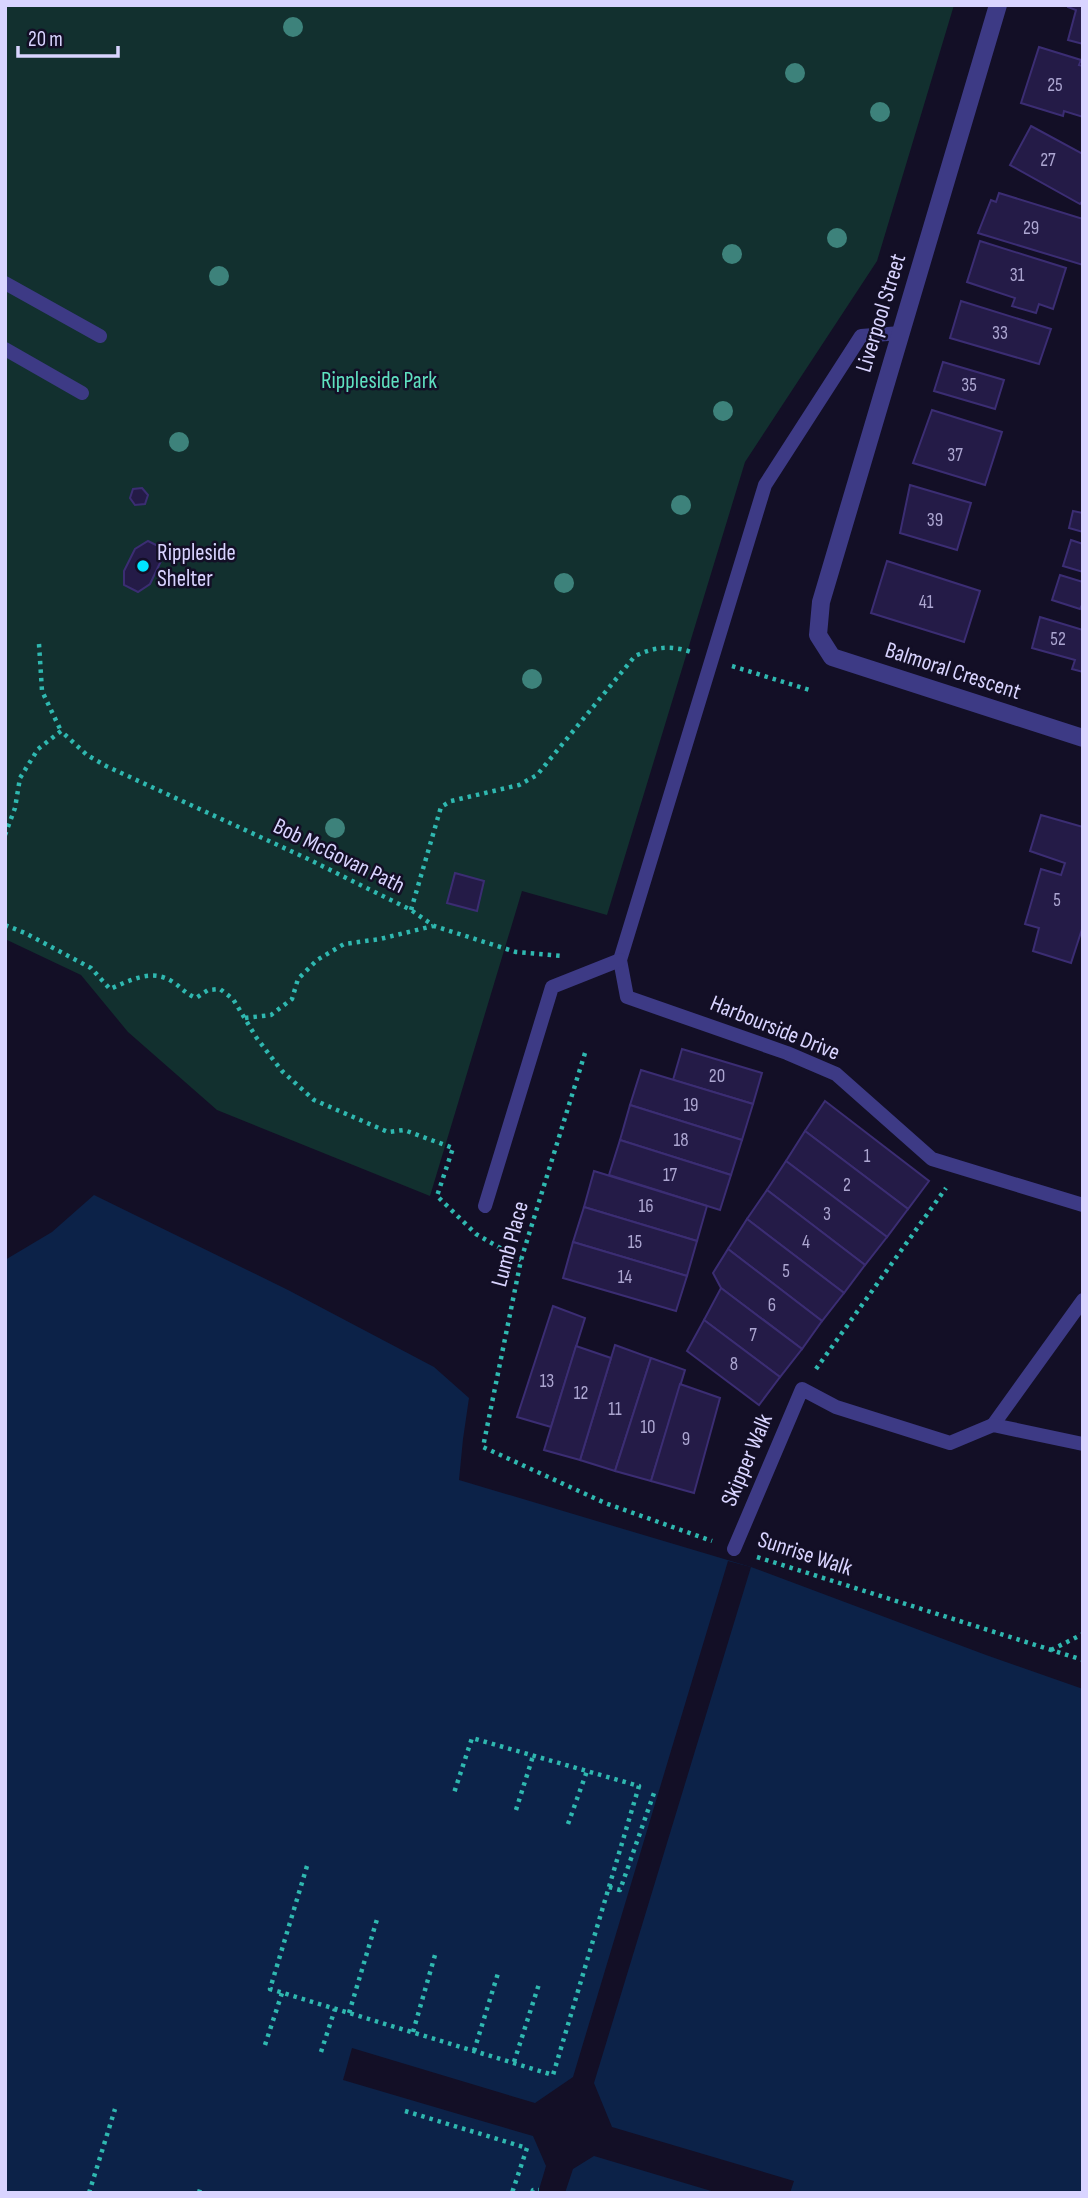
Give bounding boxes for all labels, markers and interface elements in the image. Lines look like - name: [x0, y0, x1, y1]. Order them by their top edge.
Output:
- scale bar: [18, 14, 117, 58]
- text: 20 m: [28, 27, 63, 52]
- house number: 25: [1047, 74, 1063, 97]
- house number: 27: [1040, 149, 1056, 172]
- house number: 29: [1023, 217, 1039, 240]
- street label: Liverpool Street: [850, 250, 912, 376]
- house number: 31: [1010, 264, 1025, 287]
- house number: 33: [992, 322, 1008, 345]
- park label: Rippleside Park: [321, 367, 437, 395]
- house number: 35: [961, 374, 977, 397]
- house number: 37: [947, 444, 963, 467]
- house number: 39: [927, 509, 943, 532]
- place label: Rippleside Shelter: [157, 539, 236, 593]
- marker: Rippleside Shelter: [135, 558, 151, 574]
- house number: 41: [919, 591, 934, 614]
- house number: 52: [1050, 628, 1066, 651]
- street label: Balmoral Crescent: [882, 636, 1024, 706]
- street label: Bob McGovan Path: [269, 812, 409, 900]
- house number: 5: [1053, 889, 1061, 912]
- street label: Harbourside Drive: [706, 989, 844, 1067]
- house number: 20: [709, 1065, 725, 1088]
- house number: 19: [683, 1094, 699, 1117]
- house number: 18: [674, 1129, 688, 1152]
- house number: 1: [864, 1145, 871, 1168]
- house number: 17: [663, 1164, 678, 1187]
- house number: 2: [843, 1174, 851, 1197]
- house number: 16: [639, 1195, 653, 1218]
- street label: Lumb Place: [485, 1198, 535, 1290]
- house number: 3: [823, 1203, 831, 1226]
- house number: 15: [628, 1231, 642, 1254]
- house number: 4: [802, 1231, 810, 1254]
- house number: 5: [782, 1260, 790, 1283]
- house number: 14: [618, 1266, 632, 1289]
- house number: 6: [768, 1294, 776, 1317]
- house number: 7: [749, 1324, 757, 1347]
- house number: 8: [730, 1353, 738, 1376]
- house number: 13: [540, 1370, 554, 1393]
- house number: 12: [574, 1382, 588, 1405]
- house number: 11: [608, 1398, 622, 1421]
- street label: Skipper Walk: [715, 1409, 779, 1510]
- house number: 10: [640, 1416, 656, 1439]
- house number: 9: [682, 1428, 690, 1451]
- street label: Sunrise Walk: [754, 1526, 856, 1582]

